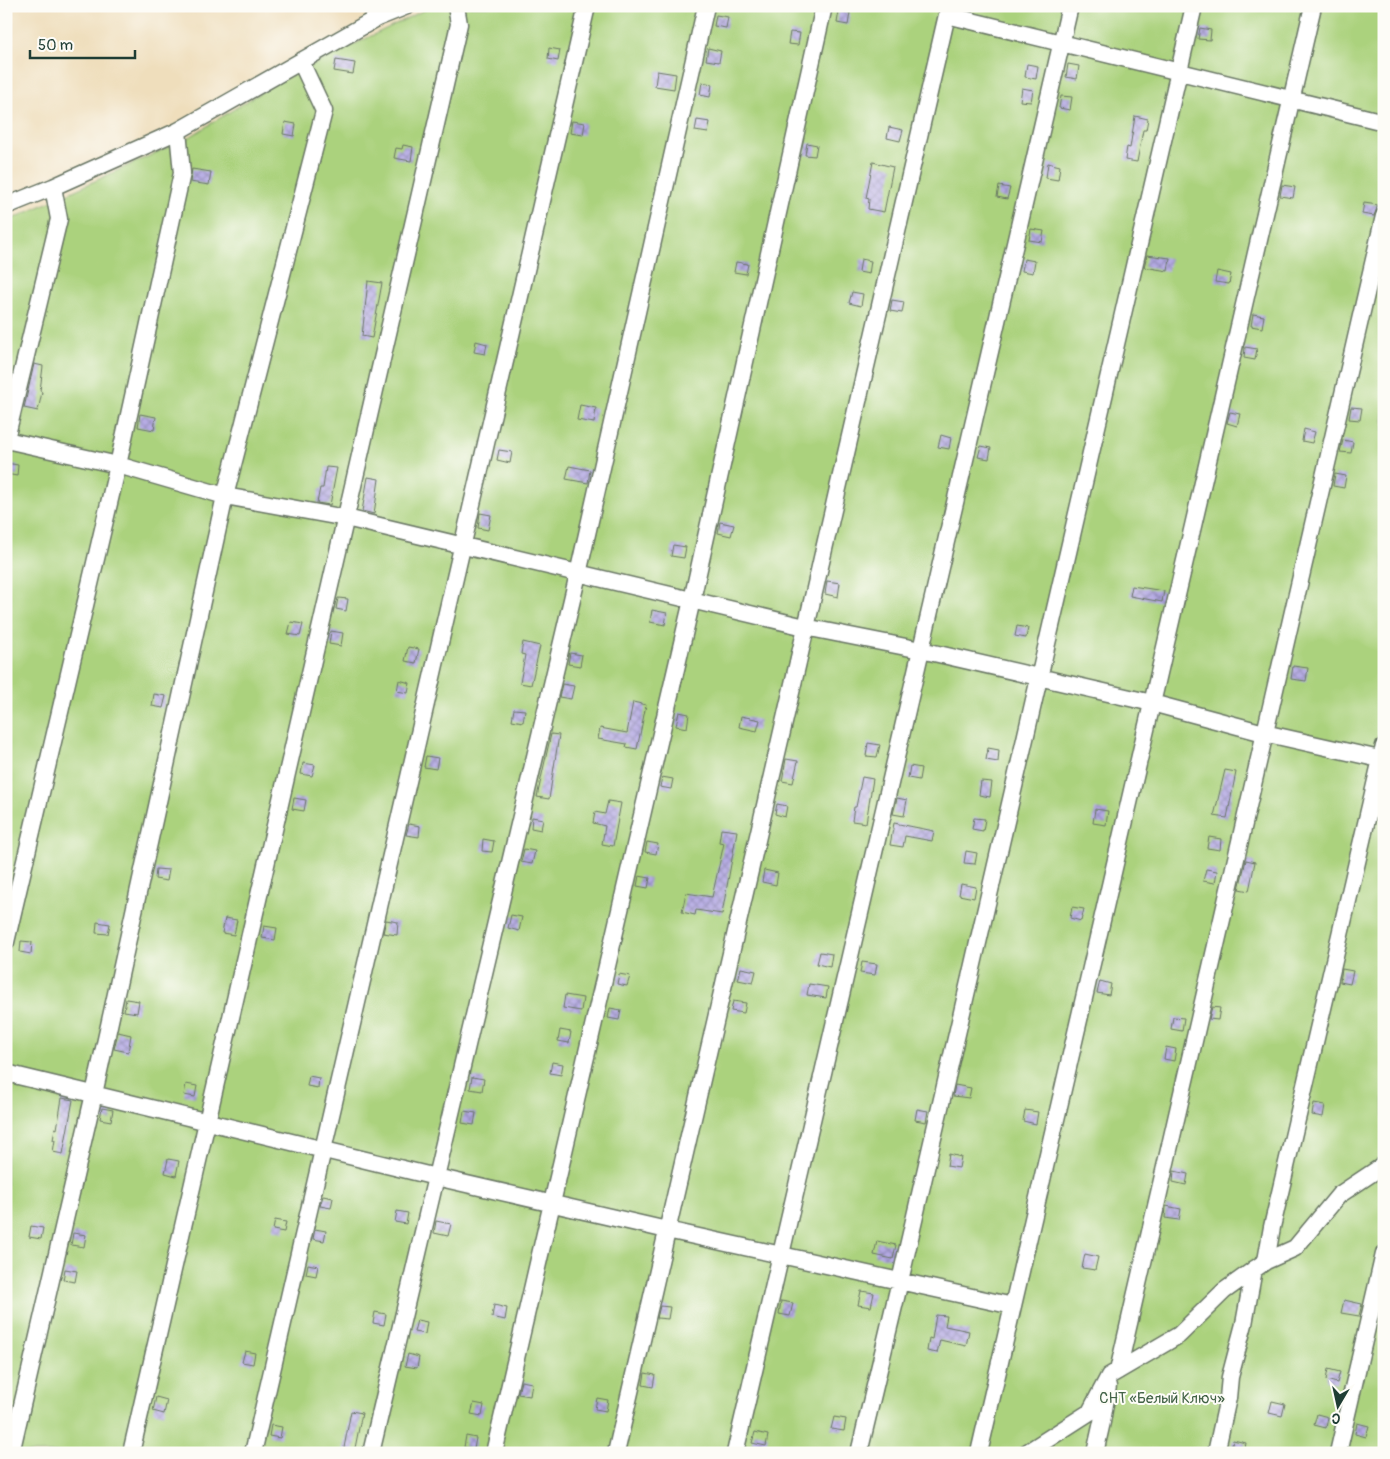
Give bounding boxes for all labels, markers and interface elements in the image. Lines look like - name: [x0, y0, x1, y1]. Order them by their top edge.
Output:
- scale bar: [30, 28, 135, 60]
- text: 50 m: [38, 36, 73, 55]
- north arrow: [1312, 1382, 1362, 1432]
- park label: СНТ «Белый Ключ»: [1099, 1389, 1225, 1408]
- text: С: [1330, 1409, 1342, 1427]

